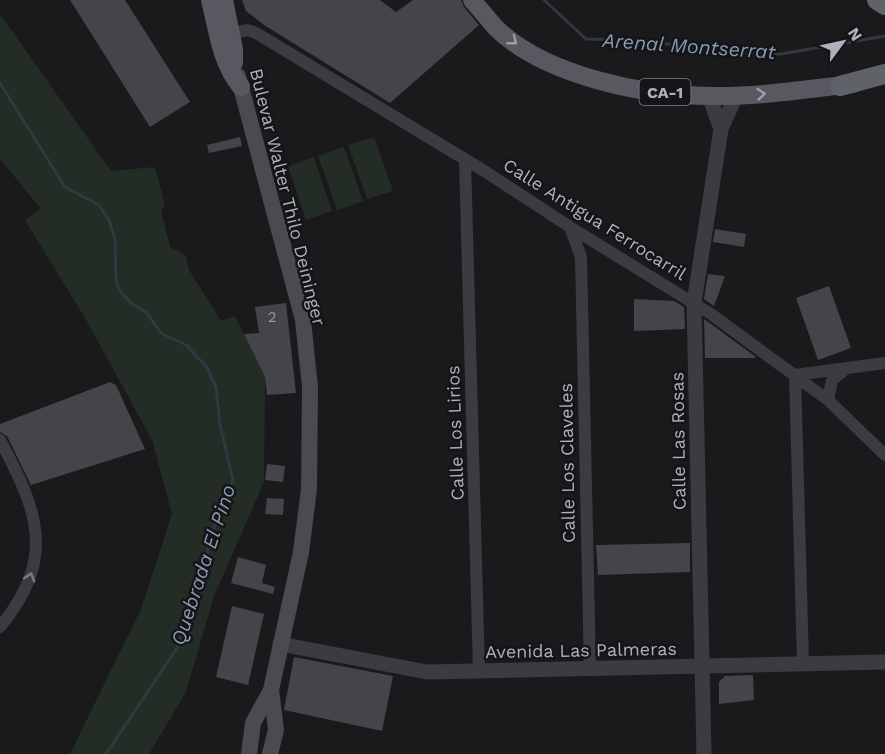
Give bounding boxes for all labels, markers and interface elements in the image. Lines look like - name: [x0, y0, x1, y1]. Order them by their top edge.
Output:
- north arrow: [813, 12, 873, 72]
- text: N: [844, 24, 866, 44]
- water label: Arenal Montserrat: [601, 28, 777, 64]
- one-way arrow: [507, 34, 518, 45]
- street label: Bulevar Walter Thilo Deininger: [246, 66, 330, 328]
- road number: CA-1: [640, 79, 690, 105]
- one-way arrow: [756, 88, 765, 101]
- street label: Calle Antigua Ferrocarril: [500, 154, 691, 284]
- house number: 2: [268, 308, 276, 326]
- street label: Calle Los Lirios: [442, 365, 468, 501]
- street label: Calle Las Rosas: [666, 372, 690, 510]
- street label: Calle Los Claveles: [555, 383, 579, 543]
- water label: Quebrada El Pino: [166, 482, 240, 648]
- one-way arrow: [23, 572, 35, 583]
- street label: Avenida Las Palmeras: [485, 638, 677, 662]

